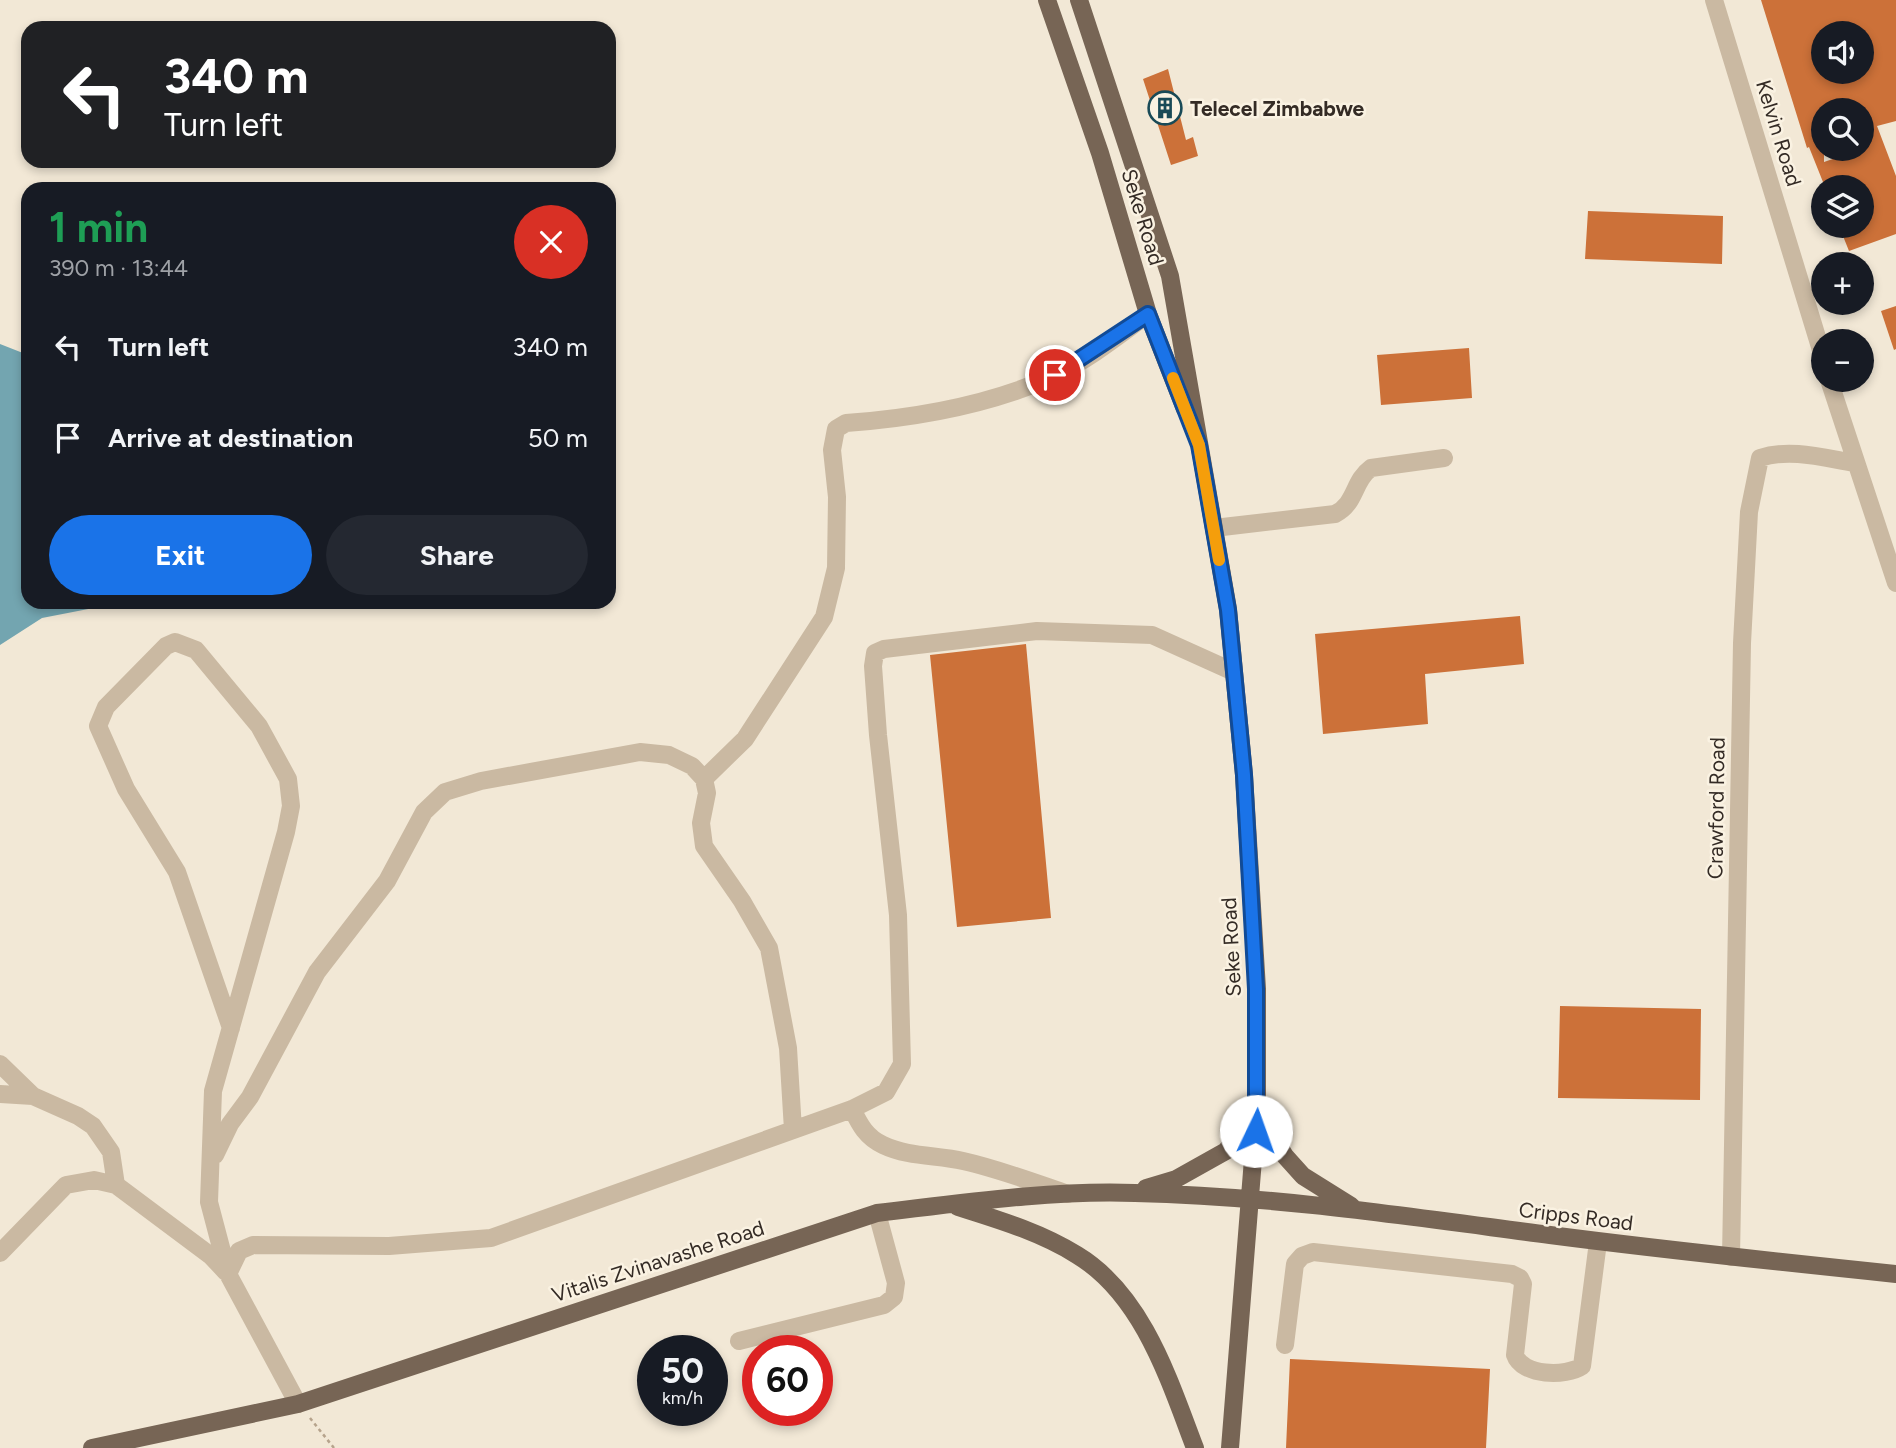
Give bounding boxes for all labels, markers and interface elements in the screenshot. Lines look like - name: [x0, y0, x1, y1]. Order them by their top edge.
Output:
- map controls: [1811, 21, 1874, 392]
- button: sound: [1811, 21, 1874, 84]
- text: 340 m: [164, 46, 308, 105]
- icon: left: [49, 49, 140, 140]
- street label: Kelvin Road: [1751, 77, 1807, 189]
- building icon: Telecel Zimbabwe: [1146, 89, 1184, 127]
- place label: Telecel Zimbabwe: [1190, 96, 1365, 121]
- button: search: [1811, 98, 1874, 161]
- text: Turn left: [164, 106, 283, 144]
- street label: Seke Road: [1117, 166, 1169, 268]
- button: layers: [1811, 175, 1874, 238]
- text: 1 min: [49, 202, 148, 253]
- button: close: [514, 205, 588, 279]
- button: +: [1811, 252, 1874, 315]
- text: 390 m · 13:44: [49, 254, 188, 282]
- icon: left: [49, 328, 87, 366]
- button: −: [1811, 329, 1874, 392]
- text: Turn left: [108, 331, 209, 363]
- text: 340 m: [512, 331, 588, 363]
- pin: [1025, 345, 1085, 405]
- icon: arrive: [1036, 356, 1074, 394]
- icon: arrive: [49, 419, 87, 457]
- text: Arrive at destination: [108, 422, 353, 454]
- text: 50 m: [528, 422, 588, 454]
- button: Exit: [49, 515, 312, 595]
- button: Share: [326, 515, 588, 595]
- street label: Crawford Road: [1702, 737, 1730, 879]
- street label: Seke Road: [1216, 897, 1246, 997]
- position arrow: [1219, 1094, 1293, 1168]
- street label: Cripps Road: [1517, 1197, 1635, 1235]
- street label: Vitalis Zvinavashe Road: [549, 1215, 767, 1307]
- speed limit sign: 60: [742, 1335, 833, 1426]
- text: 50: [661, 1350, 704, 1392]
- text: km/h: [662, 1387, 703, 1409]

